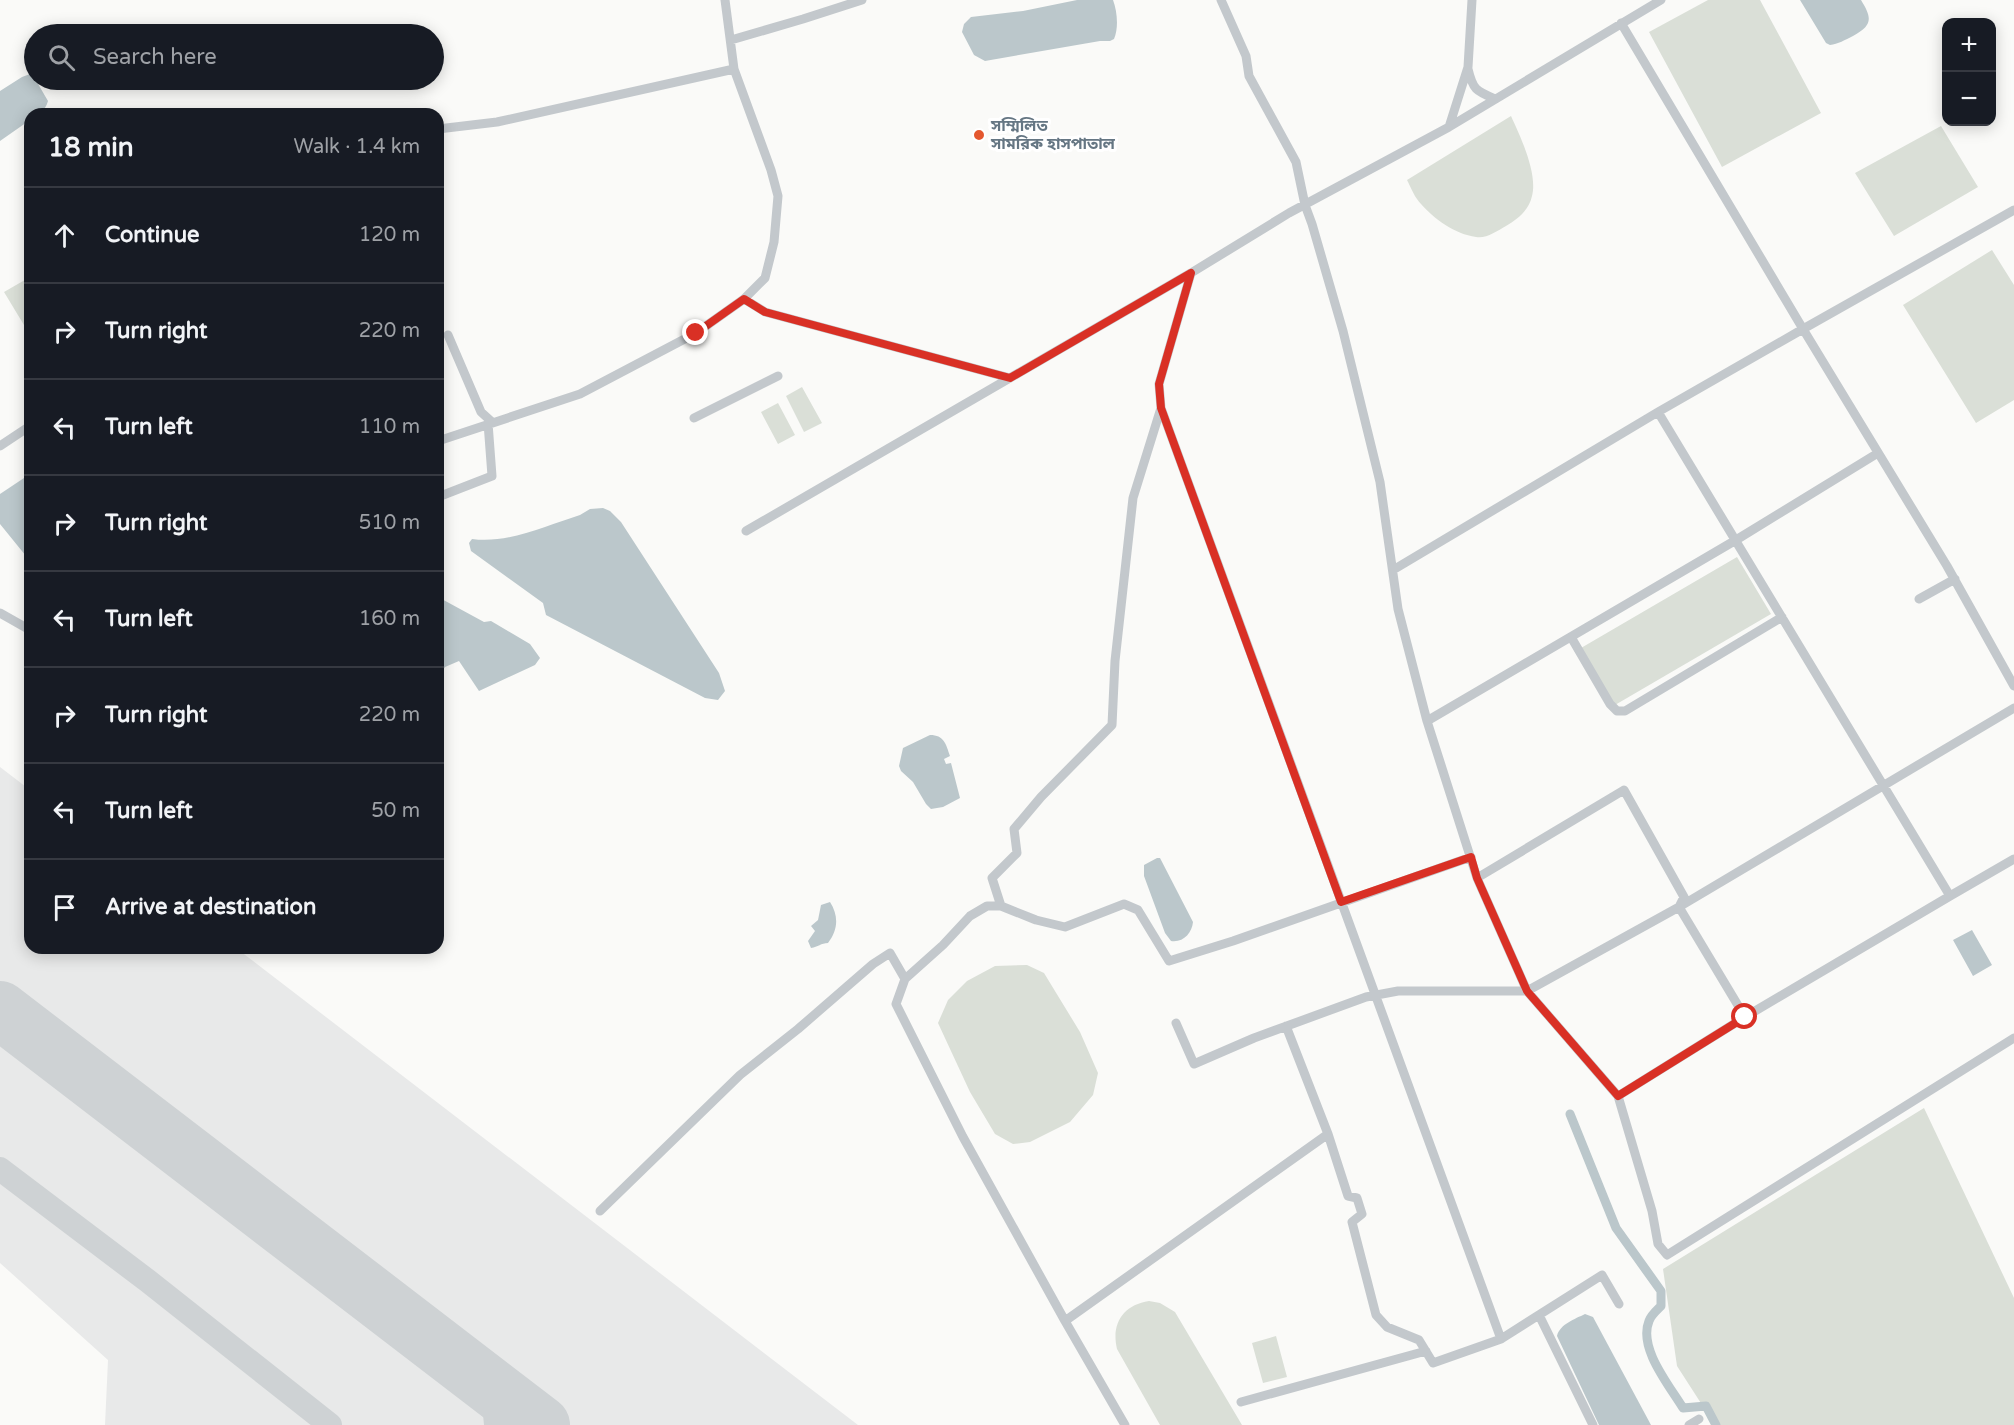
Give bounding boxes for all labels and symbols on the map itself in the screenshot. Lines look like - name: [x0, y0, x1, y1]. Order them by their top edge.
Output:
- place label: সম্মিলিত সামরিক হাসপাতাল: [990, 116, 1116, 154]
- marker: সম্মিলিত সামরিক হাসপাতাল: [972, 128, 986, 142]
- route end: [682, 319, 708, 345]
- route start: [1731, 1003, 1757, 1029]

